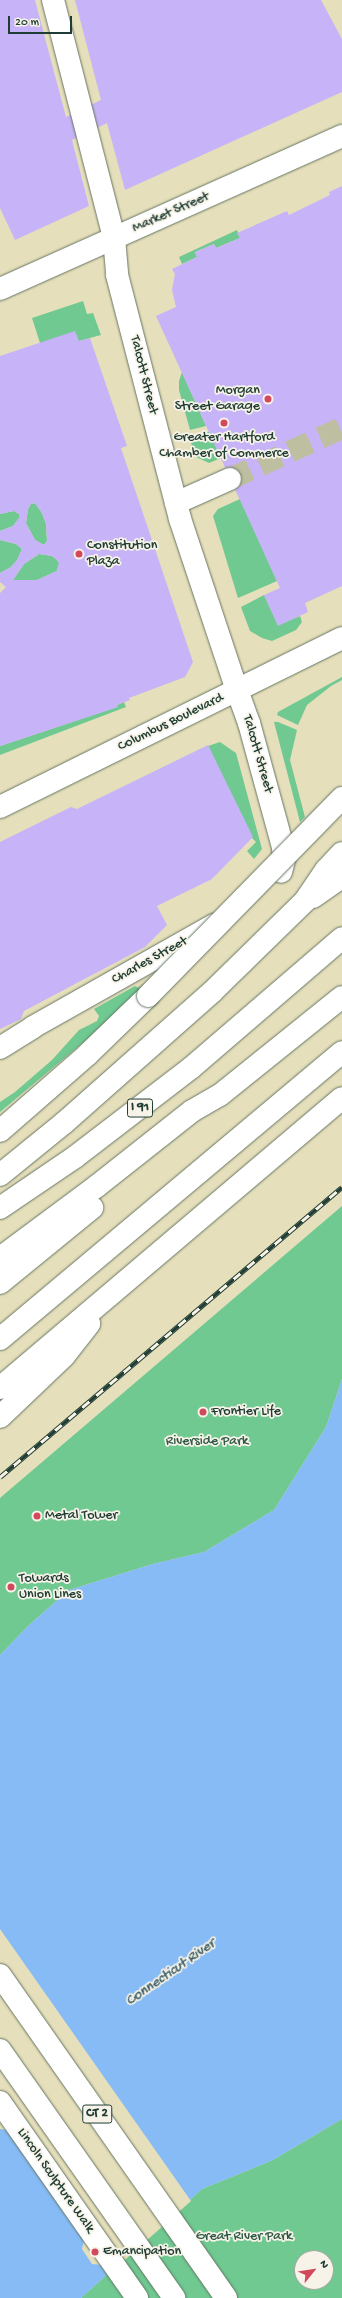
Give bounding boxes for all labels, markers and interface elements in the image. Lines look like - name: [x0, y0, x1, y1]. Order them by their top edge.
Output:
- scale bar: [10, 8, 74, 34]
- text: 20 m: [15, 16, 39, 30]
- street label: Market Street: [130, 189, 212, 237]
- street label: Talcott Street: [125, 334, 161, 416]
- place label: Morgan Street Garage: [175, 383, 260, 416]
- marker: Morgan Street Garage: [263, 394, 273, 404]
- marker: Greater Hartford Chamber of Commerce: [219, 418, 229, 428]
- place label: Greater Hartford Chamber of Commerce: [159, 430, 289, 462]
- place label: Constitution Plaza: [87, 538, 157, 570]
- marker: Constitution Plaza: [74, 549, 84, 559]
- street label: Columbus Boulevard: [116, 690, 226, 756]
- street label: Talcott Street: [238, 713, 276, 795]
- street label: Charles Street: [109, 933, 191, 989]
- road number: I 91: [127, 1097, 153, 1119]
- place label: Frontier Life: [211, 1404, 281, 1420]
- marker: Frontier Life: [198, 1407, 208, 1417]
- park label: Riverside Park: [166, 1434, 248, 1450]
- place label: Metal Tower: [45, 1508, 118, 1524]
- marker: Metal Tower: [32, 1511, 42, 1521]
- place label: Towards Union Lines: [19, 1571, 81, 1604]
- marker: Towards Union Lines: [6, 1582, 16, 1592]
- water label: Connecticut River: [123, 1936, 219, 2010]
- road number: CT 2: [82, 2103, 112, 2125]
- street label: Lincoln Sculpture Walk: [12, 2125, 98, 2237]
- park label: Great River Park: [196, 2229, 292, 2245]
- place label: Emancipation: [103, 2244, 181, 2260]
- marker: Emancipation: [90, 2247, 100, 2257]
- north arrow: [294, 2250, 334, 2290]
- text: N: [317, 2258, 331, 2271]

